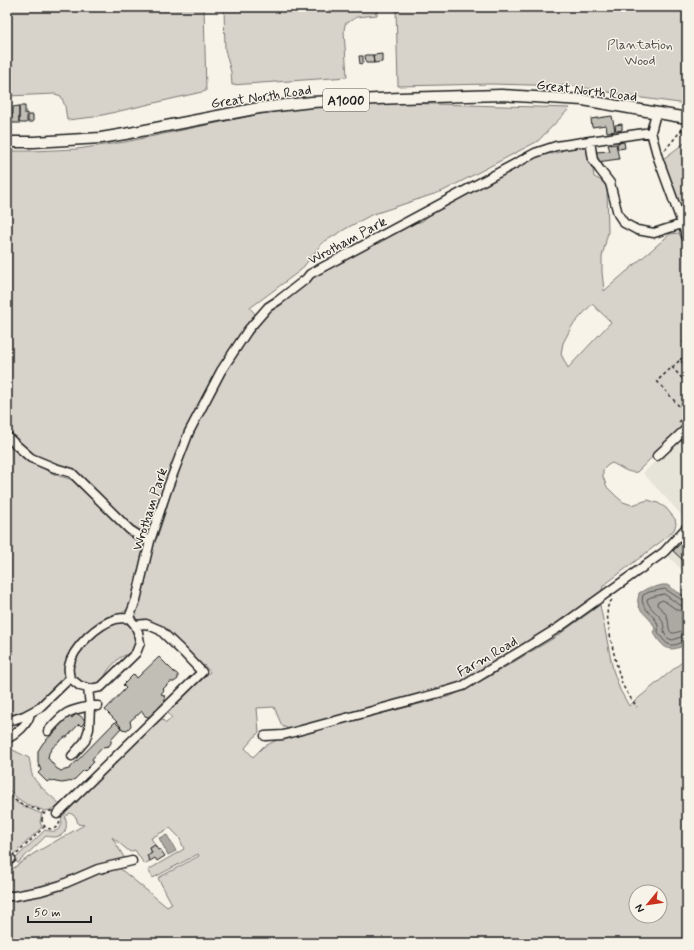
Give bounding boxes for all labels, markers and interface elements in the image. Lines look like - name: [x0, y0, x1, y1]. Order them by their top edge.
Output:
- park label: Plantation Wood: [607, 36, 673, 70]
- street label: Great North Road: [535, 76, 638, 106]
- street label: Great North Road: [210, 81, 313, 113]
- road number: A1000: [323, 89, 369, 111]
- street label: Wrotham Park: [305, 213, 390, 269]
- street label: Wrotham Park: [128, 465, 172, 553]
- street label: Farm Road: [454, 632, 521, 681]
- north arrow: [628, 884, 668, 924]
- scale bar: [28, 898, 91, 924]
- text: N: [632, 902, 648, 915]
- text: 50 m: [34, 905, 61, 921]

